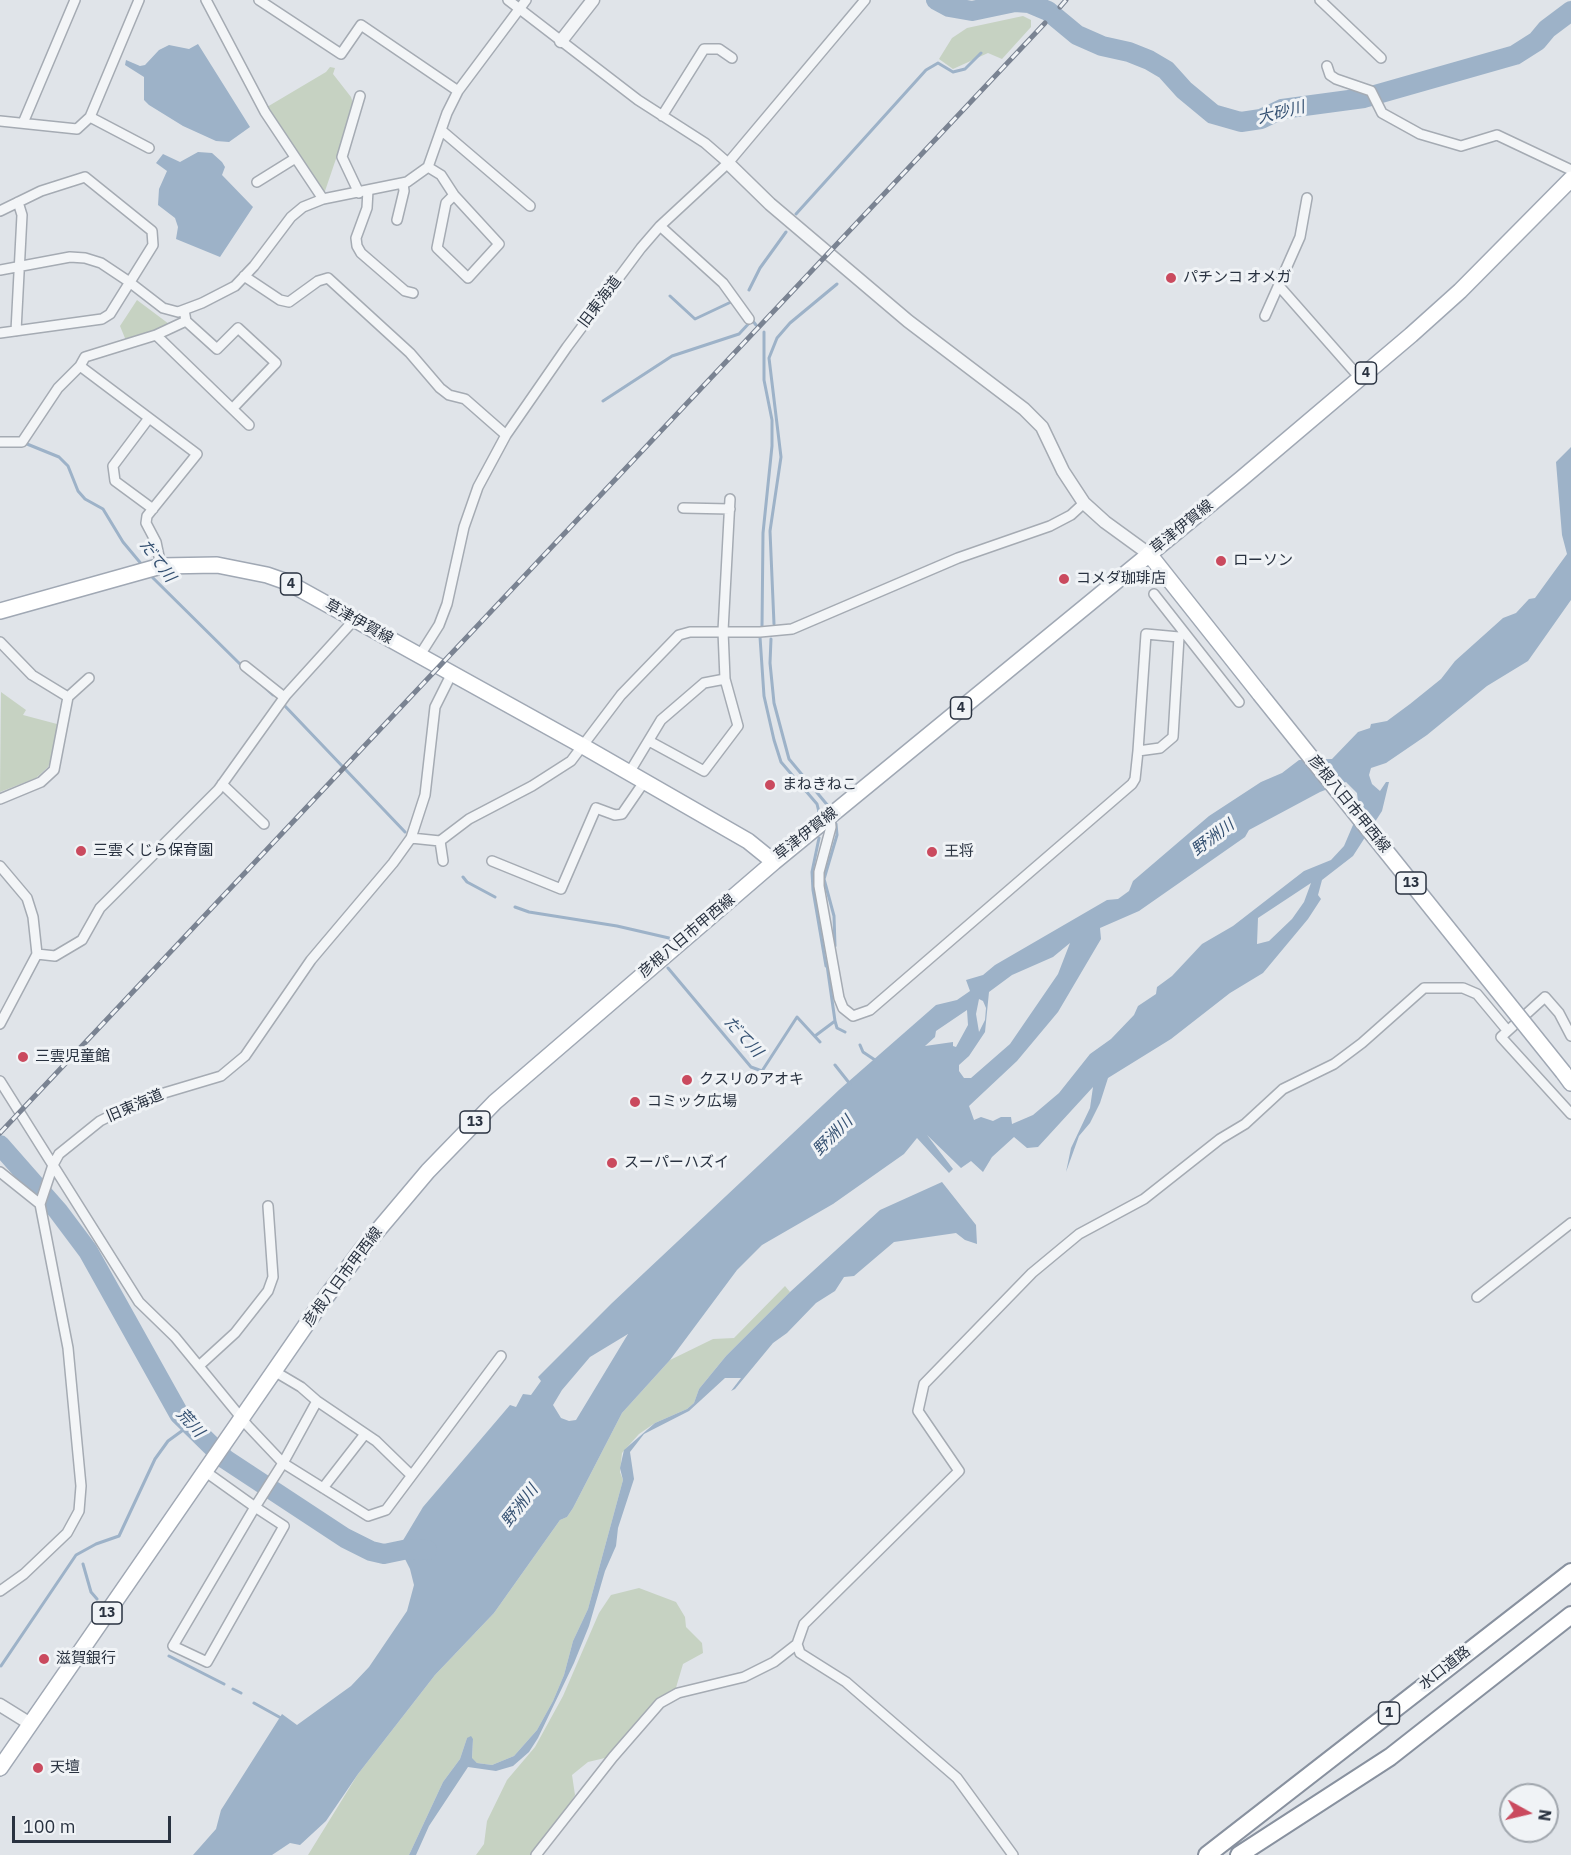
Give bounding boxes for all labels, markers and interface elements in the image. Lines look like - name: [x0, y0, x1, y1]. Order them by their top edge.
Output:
- water label: 大砂川: [1255, 98, 1307, 128]
- place label: パチンコ オメガ: [1183, 269, 1292, 287]
- marker: パチンコ オメガ: [1164, 271, 1178, 285]
- street label: 旧東海道: [575, 273, 625, 331]
- road number: 4: [1356, 362, 1376, 384]
- street label: 草津伊賀線: [1147, 496, 1217, 558]
- water label: だて川: [135, 536, 179, 586]
- place label: ローソン: [1233, 552, 1293, 570]
- marker: ローソン: [1214, 554, 1228, 568]
- place label: コメダ珈琲店: [1076, 570, 1166, 588]
- marker: コメダ珈琲店: [1057, 572, 1071, 586]
- road number: 4: [280, 573, 302, 595]
- street label: 草津伊賀線: [322, 596, 396, 648]
- road number: 4: [950, 697, 972, 719]
- street label: 彦根八日市甲西線: [1304, 752, 1394, 856]
- place label: まねきねこ: [782, 776, 857, 794]
- marker: まねきねこ: [763, 778, 777, 792]
- street label: 草津伊賀線: [771, 804, 841, 864]
- water label: 野洲川: [1188, 816, 1238, 860]
- place label: 三雲くじら保育園: [93, 842, 213, 860]
- place label: 王将: [944, 843, 974, 861]
- marker: 三雲くじら保育園: [74, 844, 88, 858]
- marker: 王将: [925, 845, 939, 859]
- road number: 13: [1396, 872, 1426, 894]
- street label: 彦根八日市甲西線: [635, 891, 739, 981]
- water label: だて川: [720, 1013, 766, 1061]
- place label: 三雲児童館: [35, 1048, 110, 1066]
- marker: 三雲児童館: [16, 1050, 30, 1064]
- place label: クスリのアオキ: [699, 1071, 804, 1089]
- marker: クスリのアオキ: [680, 1073, 694, 1087]
- street label: 旧東海道: [104, 1086, 166, 1126]
- place label: コミック広場: [647, 1093, 737, 1111]
- marker: コミック広場: [628, 1095, 642, 1109]
- road number: 13: [460, 1111, 490, 1133]
- water label: 野洲川: [809, 1112, 857, 1160]
- place label: スーパーハズイ: [624, 1154, 729, 1172]
- marker: スーパーハズイ: [605, 1156, 619, 1170]
- street label: 彦根八日市甲西線: [300, 1224, 386, 1330]
- water label: 荒川: [172, 1405, 208, 1441]
- water label: 野洲川: [498, 1481, 542, 1531]
- road number: 13: [92, 1602, 122, 1624]
- street label: 水口道路: [1416, 1642, 1474, 1694]
- place label: 滋賀銀行: [56, 1650, 116, 1668]
- marker: 滋賀銀行: [37, 1652, 51, 1666]
- road number: 1: [1378, 1702, 1400, 1724]
- place label: 天壇: [50, 1759, 80, 1777]
- marker: 天壇: [31, 1761, 45, 1775]
- north arrow: [1499, 1783, 1559, 1843]
- scale bar: [15, 1804, 174, 1842]
- text: N: [1534, 1808, 1556, 1822]
- text: 100 m: [23, 1815, 75, 1838]

